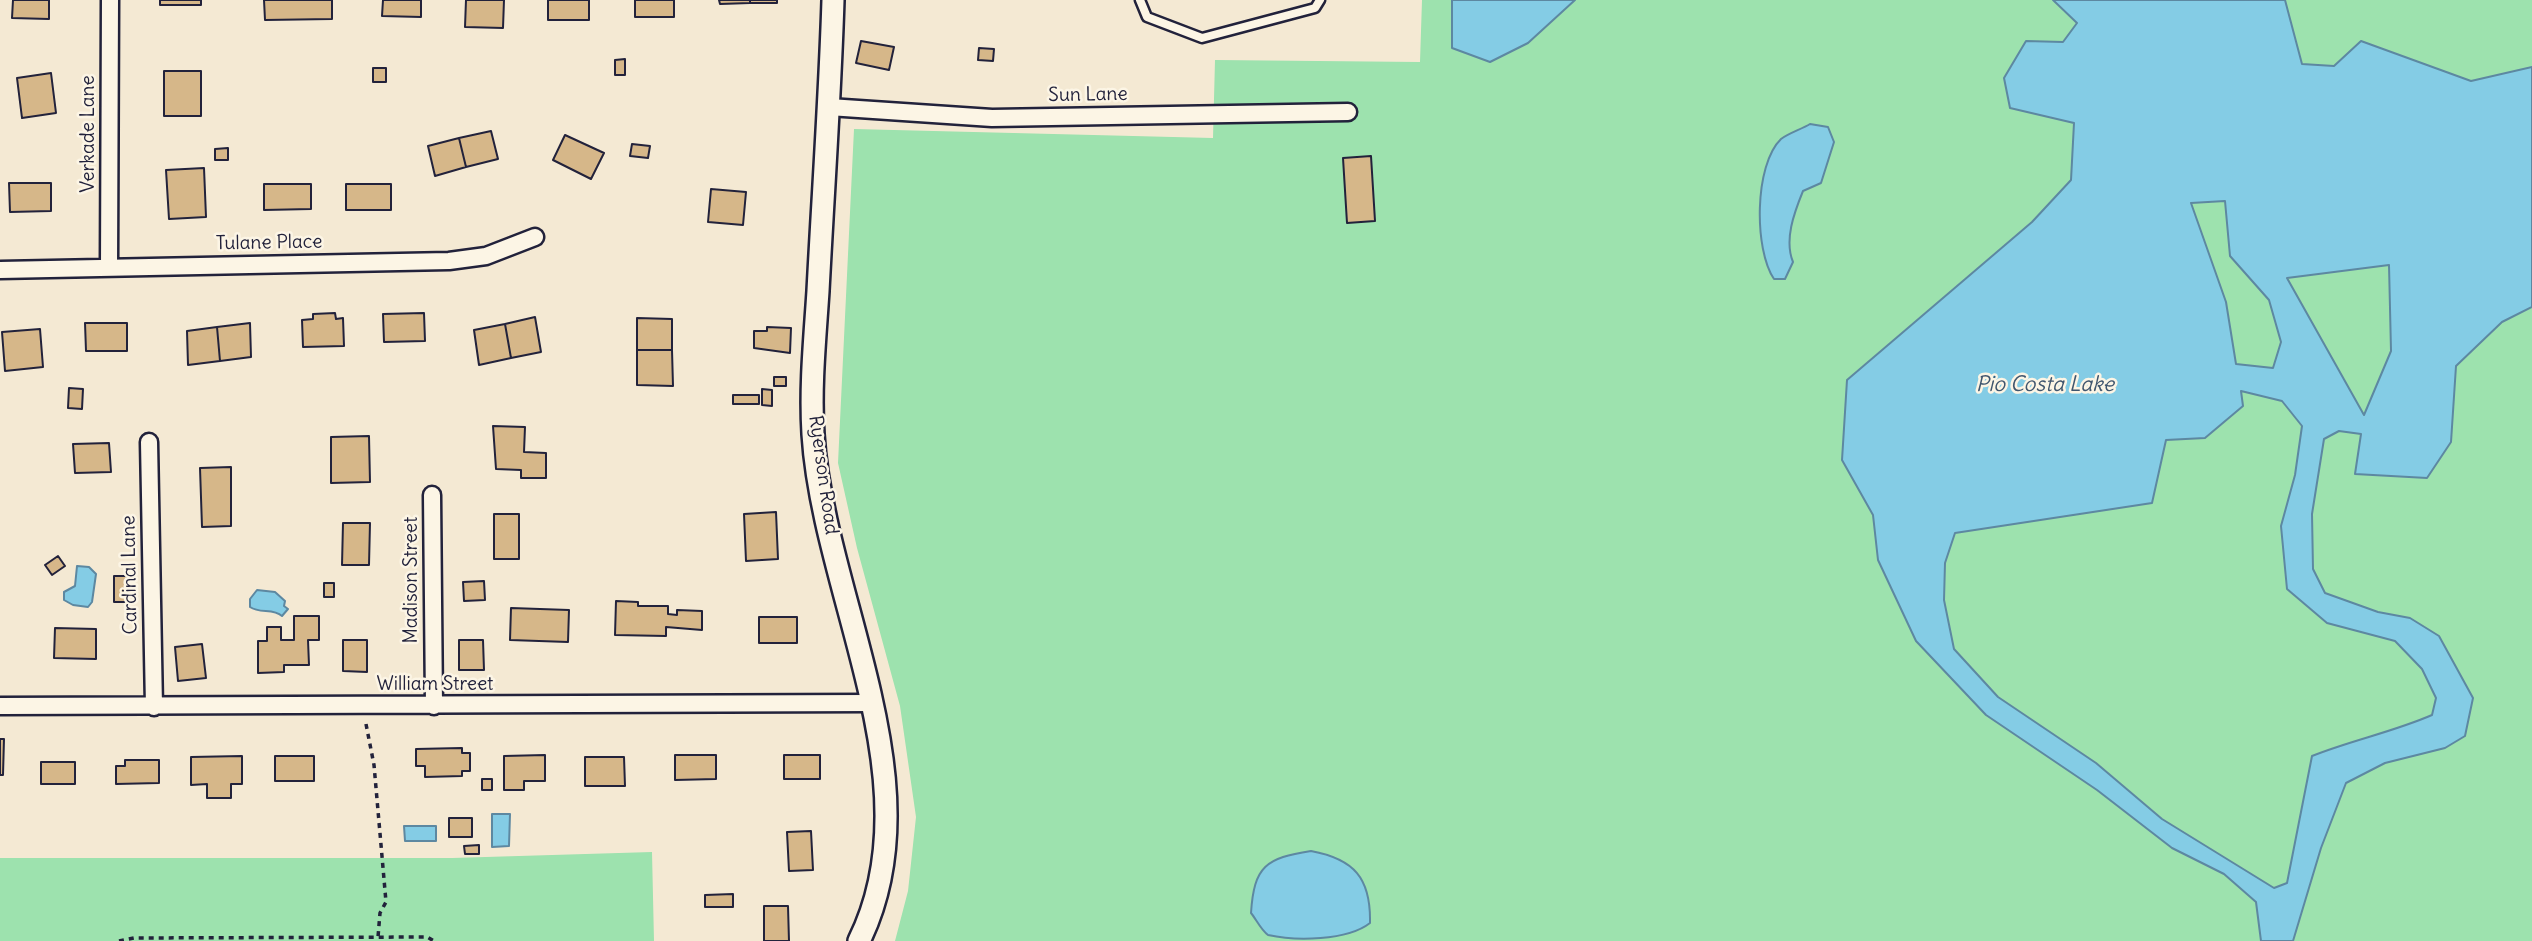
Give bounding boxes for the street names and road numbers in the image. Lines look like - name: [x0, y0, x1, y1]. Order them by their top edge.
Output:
- street label: Verkade Lane: [78, 75, 100, 193]
- street label: Sun Lane: [1048, 83, 1128, 107]
- street label: Tulane Place: [216, 231, 322, 255]
- street label: Ryerson Road: [803, 414, 843, 536]
- street label: Cardinal Lane: [118, 515, 142, 635]
- street label: Madison Street: [401, 516, 423, 644]
- street label: William Street: [376, 674, 494, 696]

